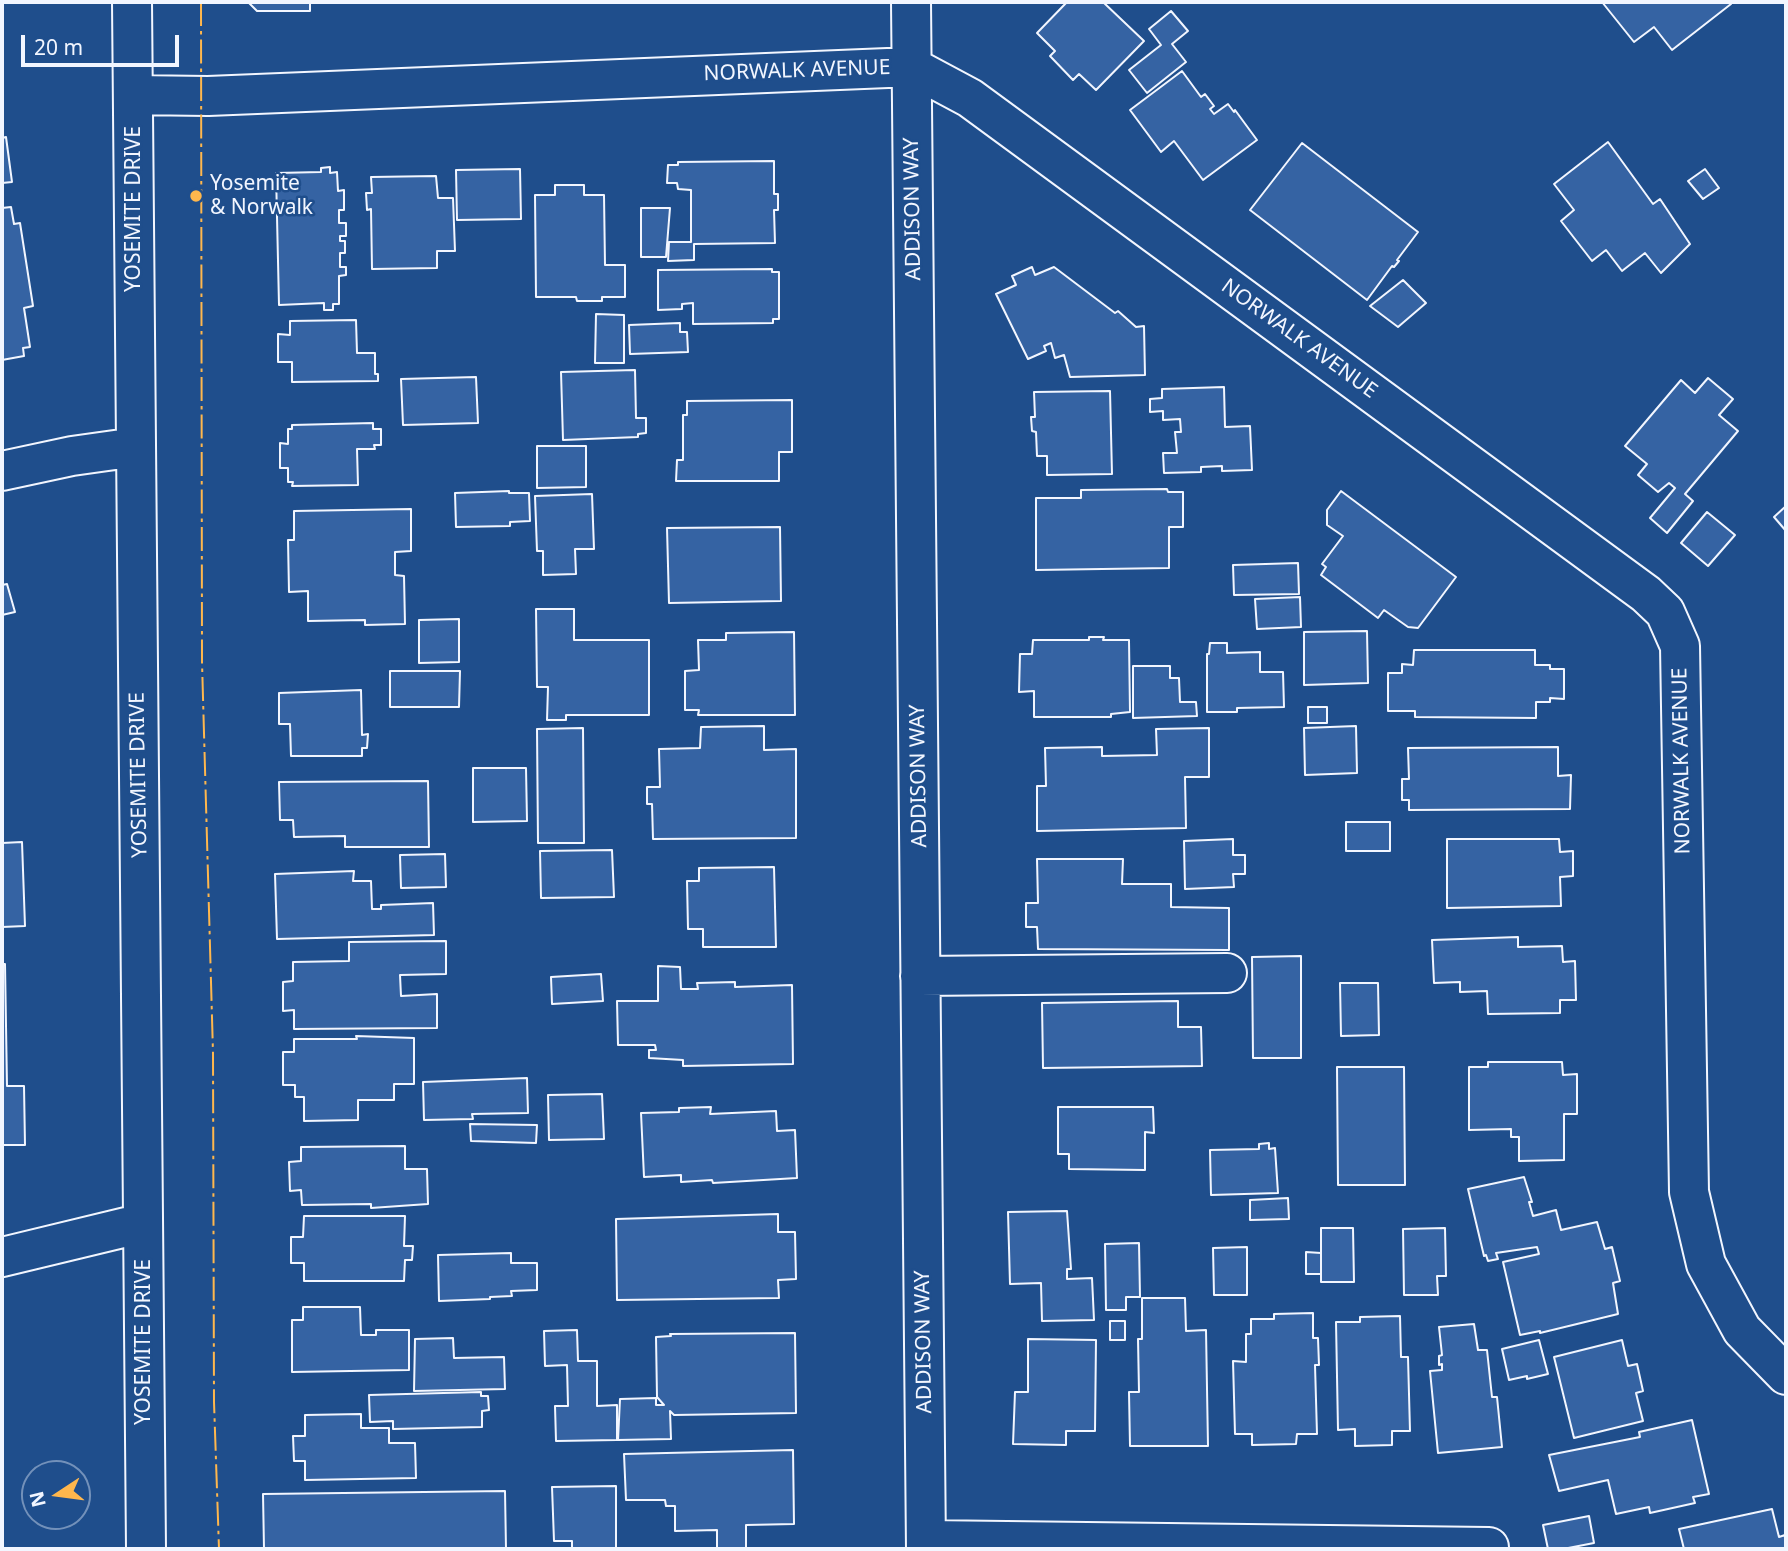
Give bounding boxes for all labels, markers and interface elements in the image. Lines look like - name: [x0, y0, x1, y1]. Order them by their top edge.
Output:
- scale bar: [24, 21, 182, 65]
- text: 20 m: [34, 33, 83, 61]
- street label: NORWALK AVENUE: [703, 55, 891, 87]
- street label: YOSEMITE DRIVE: [121, 126, 147, 292]
- street label: ADDISON WAY: [899, 137, 927, 281]
- place label: Yosemite & Norwalk: [210, 171, 313, 221]
- marker: Yosemite & Norwalk: [188, 188, 204, 204]
- street label: NORWALK AVENUE: [1216, 274, 1382, 404]
- street label: NORWALK AVENUE: [1668, 667, 1696, 855]
- street label: YOSEMITE DRIVE: [125, 692, 153, 858]
- street label: ADDISON WAY: [905, 704, 933, 848]
- street label: YOSEMITE DRIVE: [131, 1259, 157, 1425]
- street label: ADDISON WAY: [910, 1270, 938, 1414]
- north arrow: [21, 1460, 91, 1530]
- text: N: [23, 1489, 52, 1510]

